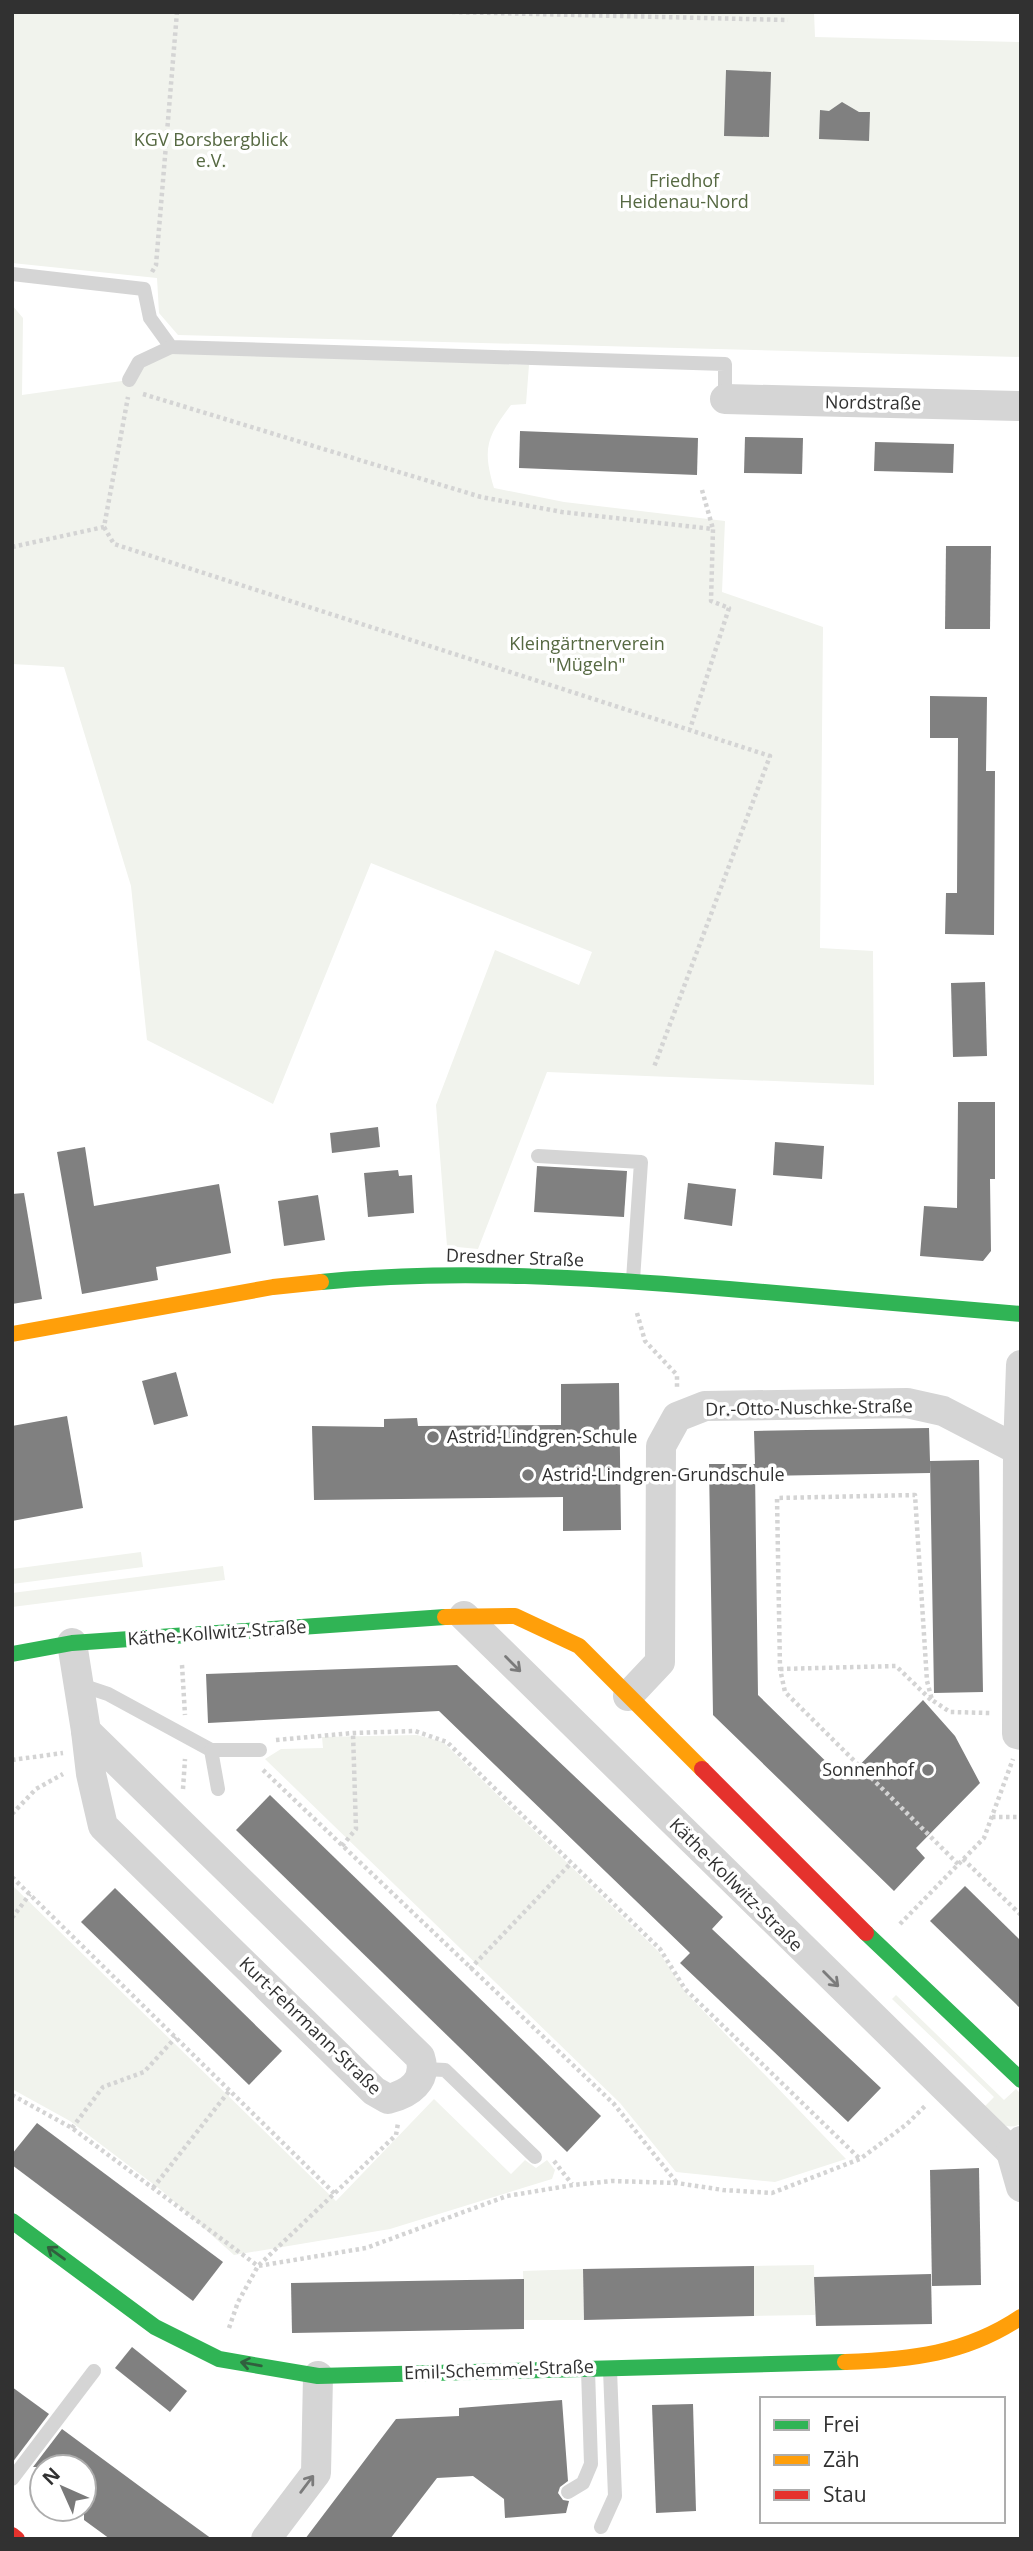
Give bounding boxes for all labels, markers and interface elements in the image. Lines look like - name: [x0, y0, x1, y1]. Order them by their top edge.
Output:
- park label: KGV Borsbergblick e.V.: [134, 127, 289, 172]
- park label: Friedhof Heidenau-Nord: [619, 168, 749, 213]
- street label: Nordstraße: [825, 389, 921, 415]
- park label: Kleingärtnerverein "Mügeln": [509, 631, 665, 676]
- street label: Dresdner Straße: [446, 1243, 585, 1271]
- street label: Dr.-Otto-Nuschke-Straße: [705, 1393, 913, 1421]
- place label: Astrid-Lindgren-Schule: [447, 1424, 637, 1448]
- marker: Astrid-Lindgren-Schule: [425, 1429, 441, 1445]
- place label: Astrid-Lindgren-Grundschule: [542, 1462, 785, 1486]
- marker: Astrid-Lindgren-Grundschule: [520, 1467, 536, 1483]
- street label: Käthe-Kollwitz-Straße: [127, 1614, 307, 1650]
- one-way arrow: [504, 1655, 521, 1672]
- place label: Sonnenhof: [822, 1757, 915, 1781]
- marker: Sonnenhof: [920, 1762, 936, 1778]
- street label: Käthe-Kollwitz-Straße: [665, 1812, 809, 1956]
- street label: Kurt-Fehrmann-Straße: [234, 1951, 387, 2100]
- one-way arrow: [822, 1970, 839, 1987]
- one-way arrow: [47, 2246, 66, 2260]
- street label: Emil-Schemmel-Straße: [404, 2354, 594, 2384]
- one-way arrow: [240, 2357, 263, 2371]
- legend: [760, 2397, 1005, 2523]
- text: Frei: [823, 2410, 860, 2438]
- text: Zäh: [823, 2445, 860, 2473]
- north arrow: [28, 2453, 98, 2523]
- text: N: [36, 2461, 66, 2491]
- one-way arrow: [300, 2475, 315, 2494]
- text: Stau: [823, 2480, 867, 2508]

